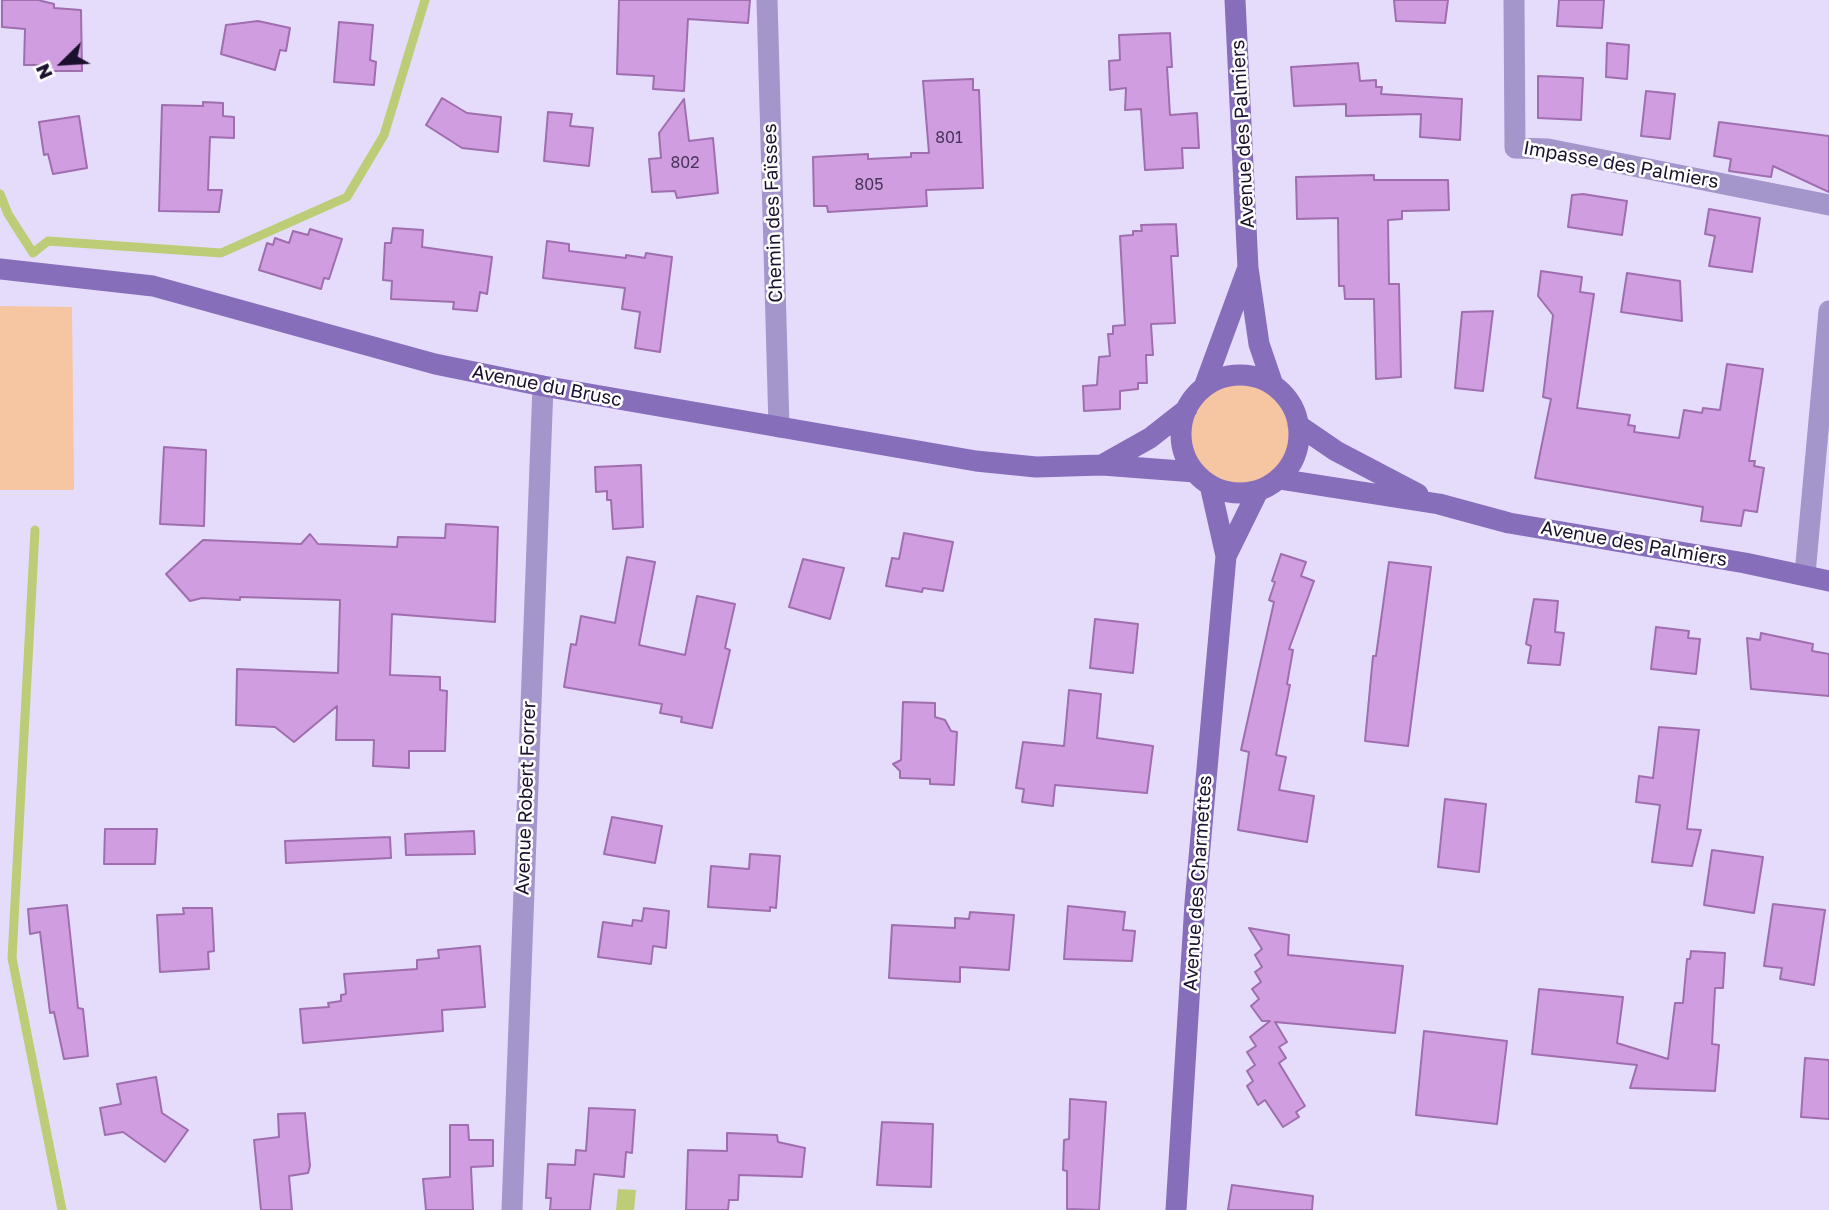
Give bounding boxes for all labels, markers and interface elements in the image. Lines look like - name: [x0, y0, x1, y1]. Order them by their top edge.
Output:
- north arrow: [28, 28, 98, 98]
- street label: Avenue des Palmiers: [1227, 39, 1259, 229]
- text: N: [30, 60, 57, 83]
- street label: Chemin des Faïsses: [758, 123, 788, 303]
- house number: 801: [935, 128, 963, 148]
- street label: Impasse des Palmiers: [1521, 137, 1721, 193]
- house number: 802: [671, 153, 699, 173]
- house number: 805: [855, 175, 883, 195]
- street label: Avenue du Brusc: [470, 360, 624, 412]
- street label: Avenue des Palmiers: [1539, 516, 1729, 572]
- street label: Avenue Robert Forrer: [511, 700, 541, 896]
- street label: Avenue des Charmettes: [1179, 774, 1217, 992]

